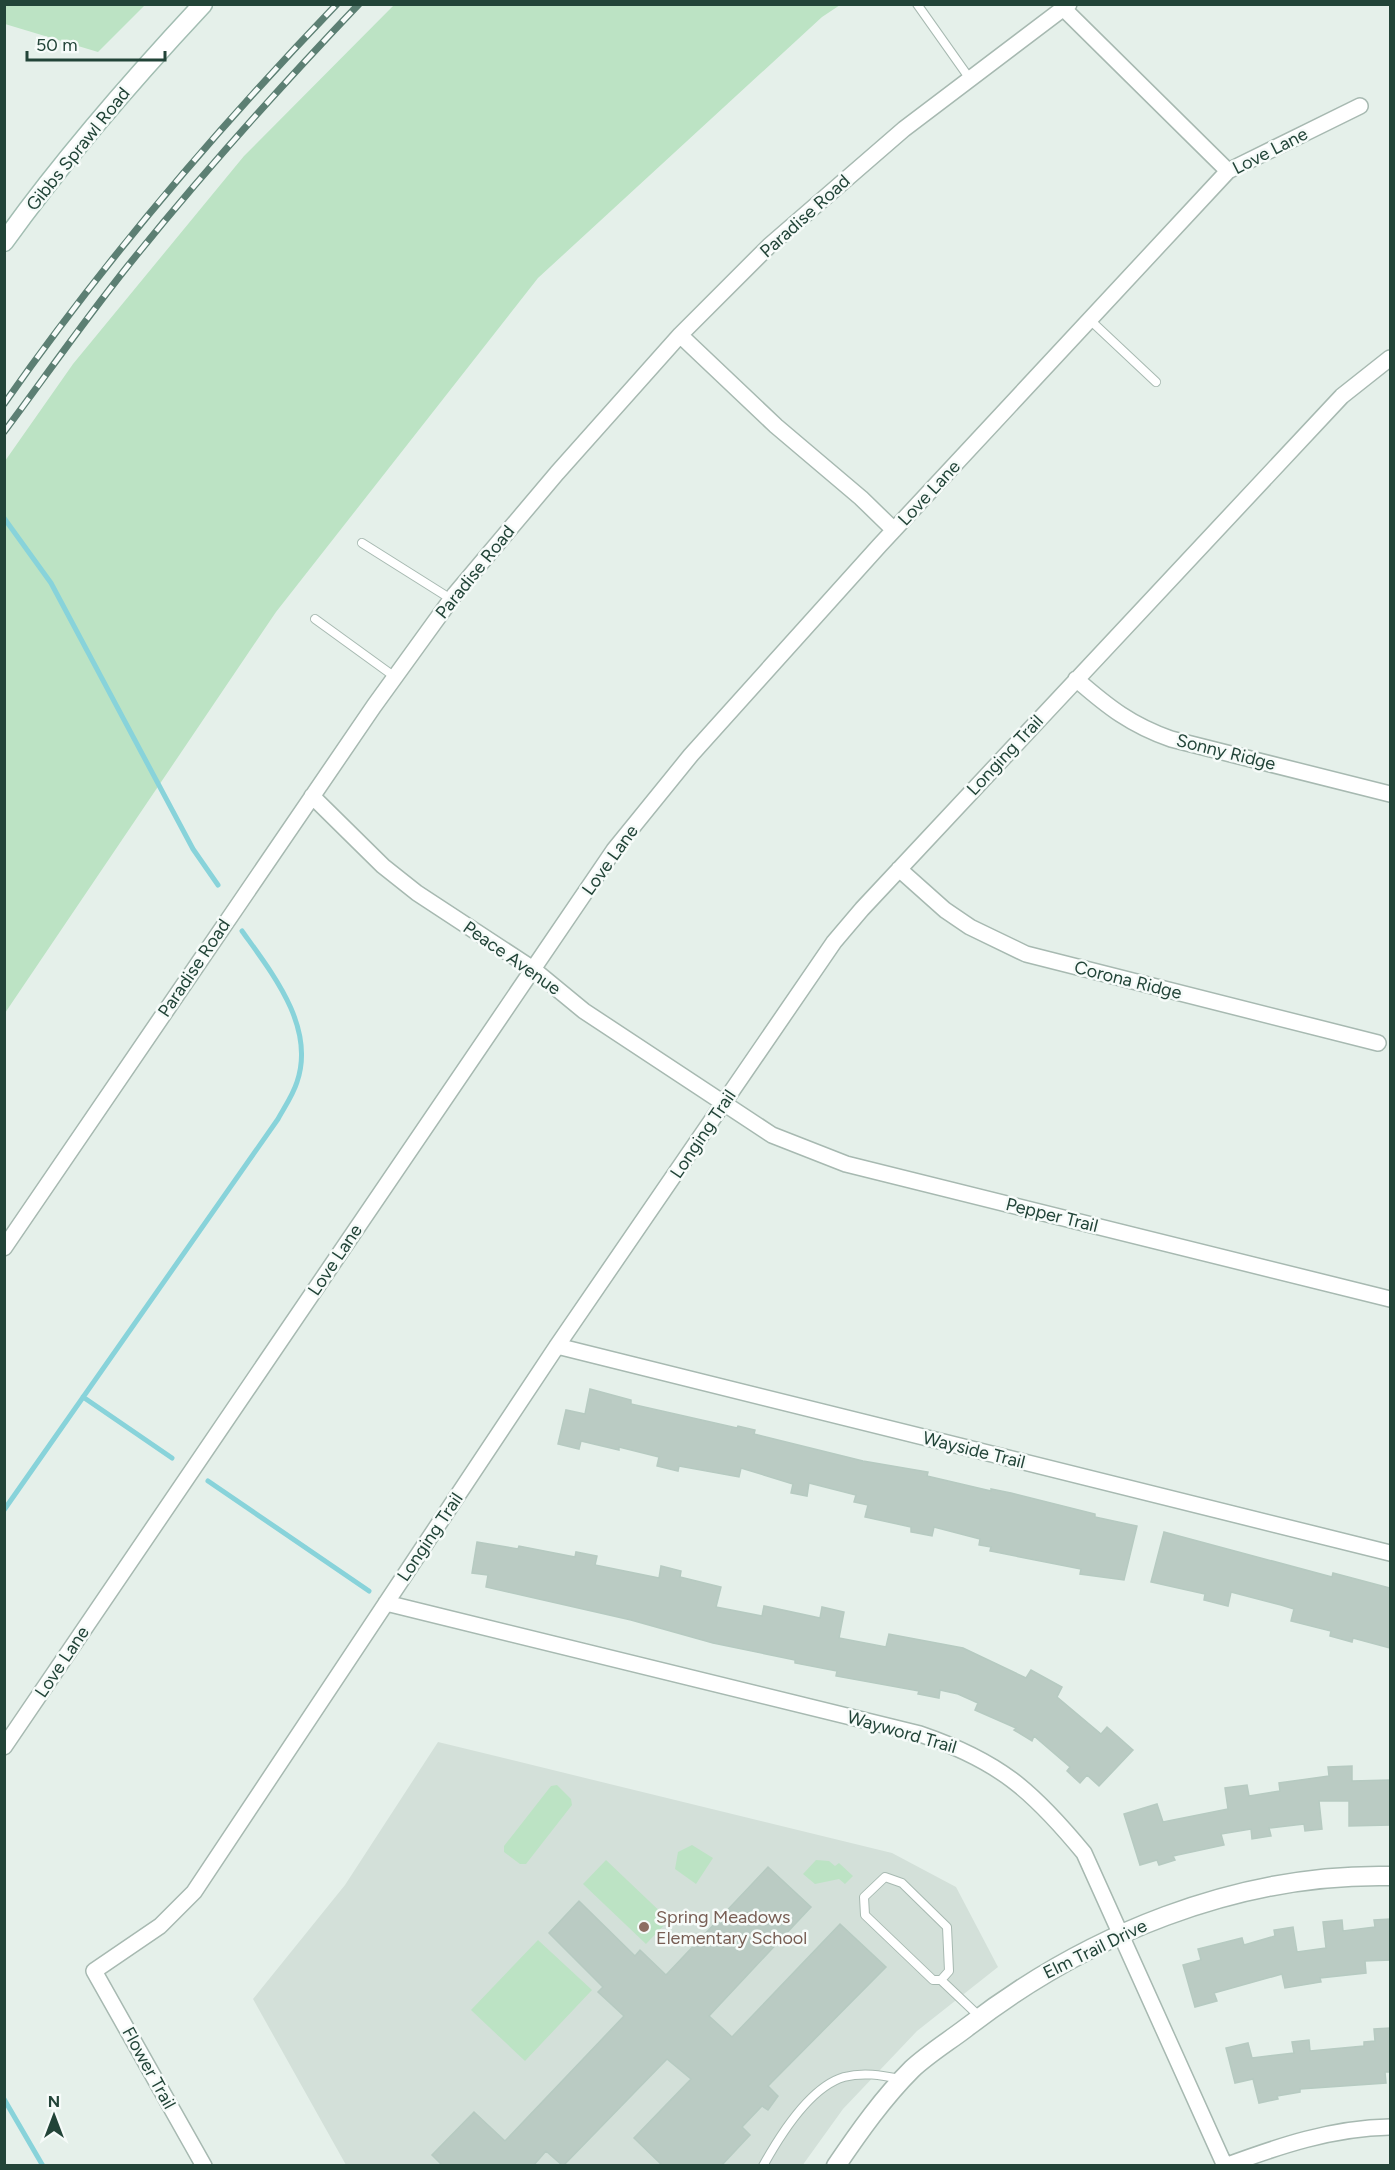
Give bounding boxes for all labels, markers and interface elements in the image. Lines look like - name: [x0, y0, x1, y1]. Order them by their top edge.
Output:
- scale bar: [27, 24, 165, 62]
- text: 50 m: [36, 34, 78, 56]
- street label: Gibbs Sprawl Road: [21, 83, 135, 215]
- street label: Love Lane: [1229, 123, 1311, 179]
- street label: Paradise Road: [755, 170, 855, 262]
- street label: Love Lane: [893, 456, 965, 530]
- street label: Paradise Road: [431, 521, 519, 623]
- street label: Longing Trail: [962, 710, 1048, 800]
- street label: Sonny Ridge: [1174, 729, 1278, 775]
- street label: Love Lane: [577, 820, 643, 899]
- street label: Paradise Road: [153, 915, 235, 1021]
- street label: Peace Avenue: [459, 916, 565, 1000]
- street label: Corona Ridge: [1072, 956, 1184, 1004]
- street label: Longing Trail: [665, 1086, 741, 1182]
- street label: Pepper Trail: [1004, 1193, 1100, 1237]
- street label: Love Lane: [303, 1220, 367, 1300]
- street label: Wayside Trail: [920, 1427, 1028, 1473]
- street label: Longing Trail: [392, 1489, 468, 1585]
- street label: Love Lane: [30, 1622, 94, 1702]
- street label: Wayword Trail: [845, 1706, 959, 1758]
- place label: Spring Meadows Elementary School: [656, 1906, 807, 1949]
- street label: Elm Trail Drive: [1039, 1914, 1151, 1984]
- marker: Spring Meadows Elementary School: [637, 1920, 651, 1934]
- street label: Flower Trail: [117, 2023, 181, 2113]
- north arrow: [24, 2086, 84, 2146]
- text: N: [48, 2092, 60, 2111]

